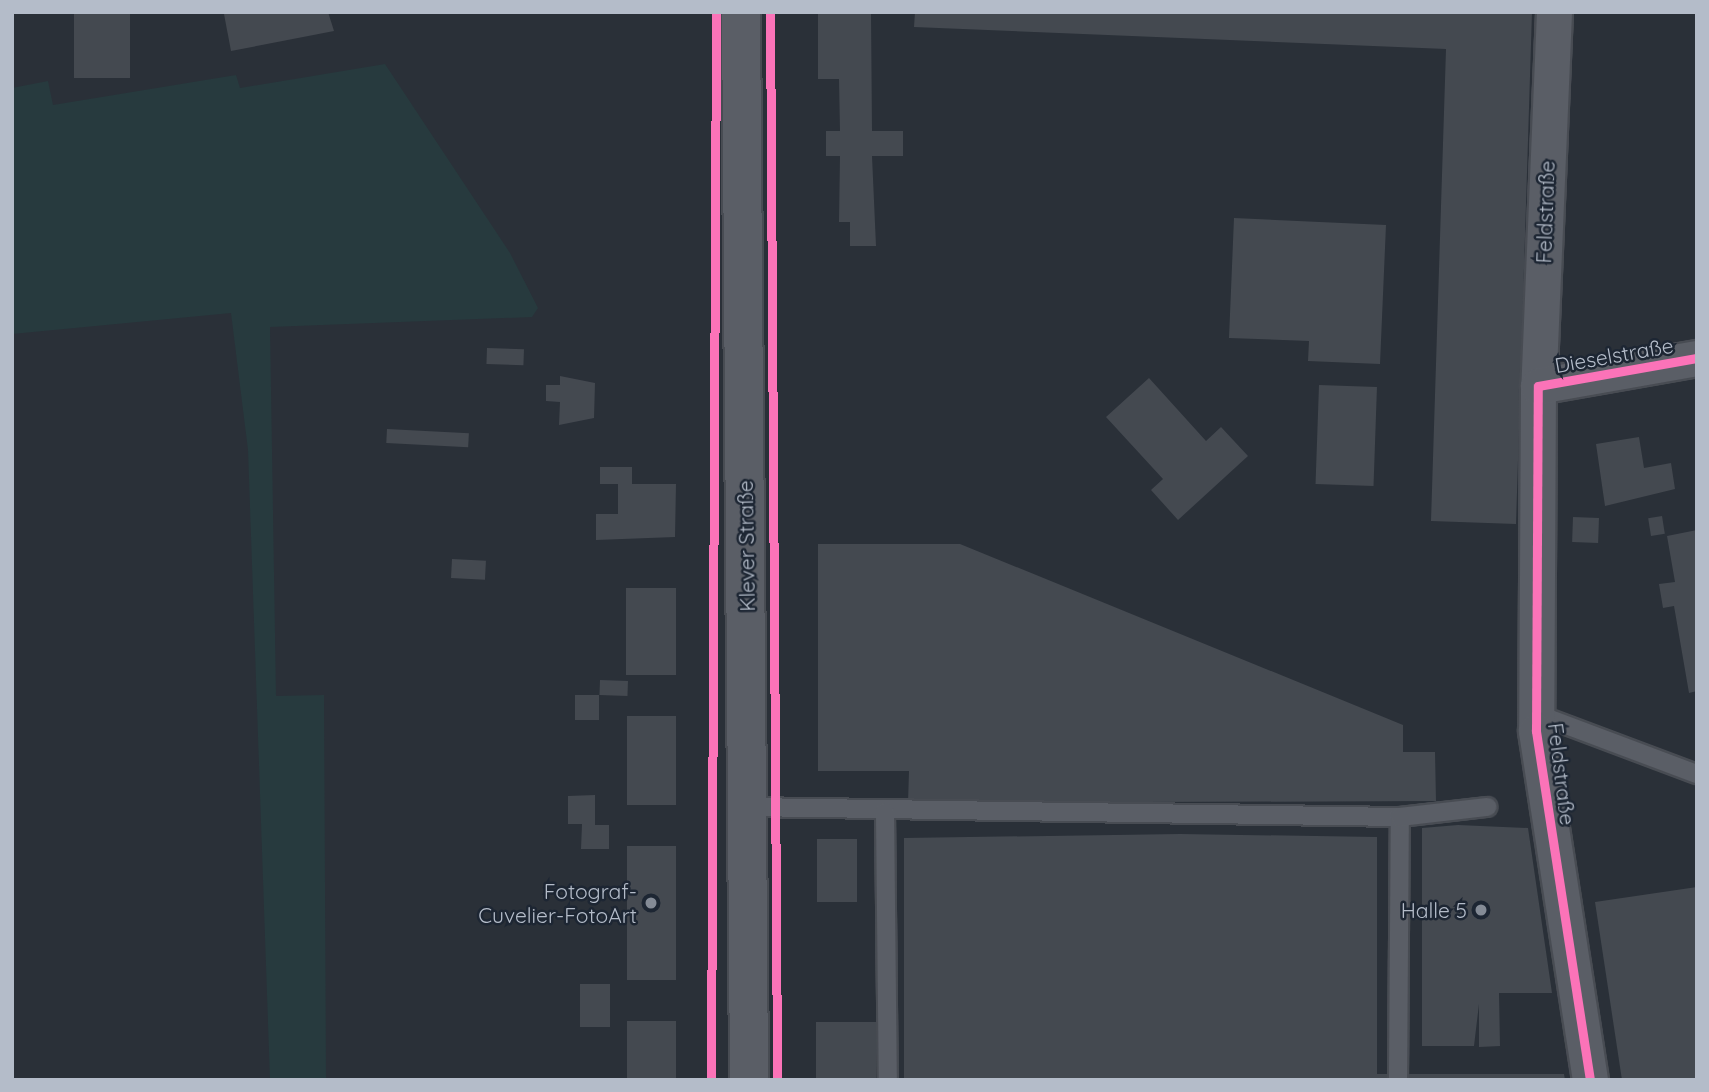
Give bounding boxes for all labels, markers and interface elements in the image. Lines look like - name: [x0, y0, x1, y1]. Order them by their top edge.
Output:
- street label: Feldstraße: [1531, 160, 1559, 264]
- street label: Dieselstraße: [1553, 332, 1675, 378]
- street label: Klever Straße: [732, 480, 760, 612]
- street label: Feldstraße: [1543, 721, 1581, 827]
- place label: Fotograf- Cuvelier-FotoArt: [478, 878, 637, 928]
- marker: Fotograf- Cuvelier-FotoArt: [643, 895, 659, 911]
- place label: Halle 5: [1401, 897, 1467, 923]
- marker: Halle 5: [1473, 902, 1489, 918]

